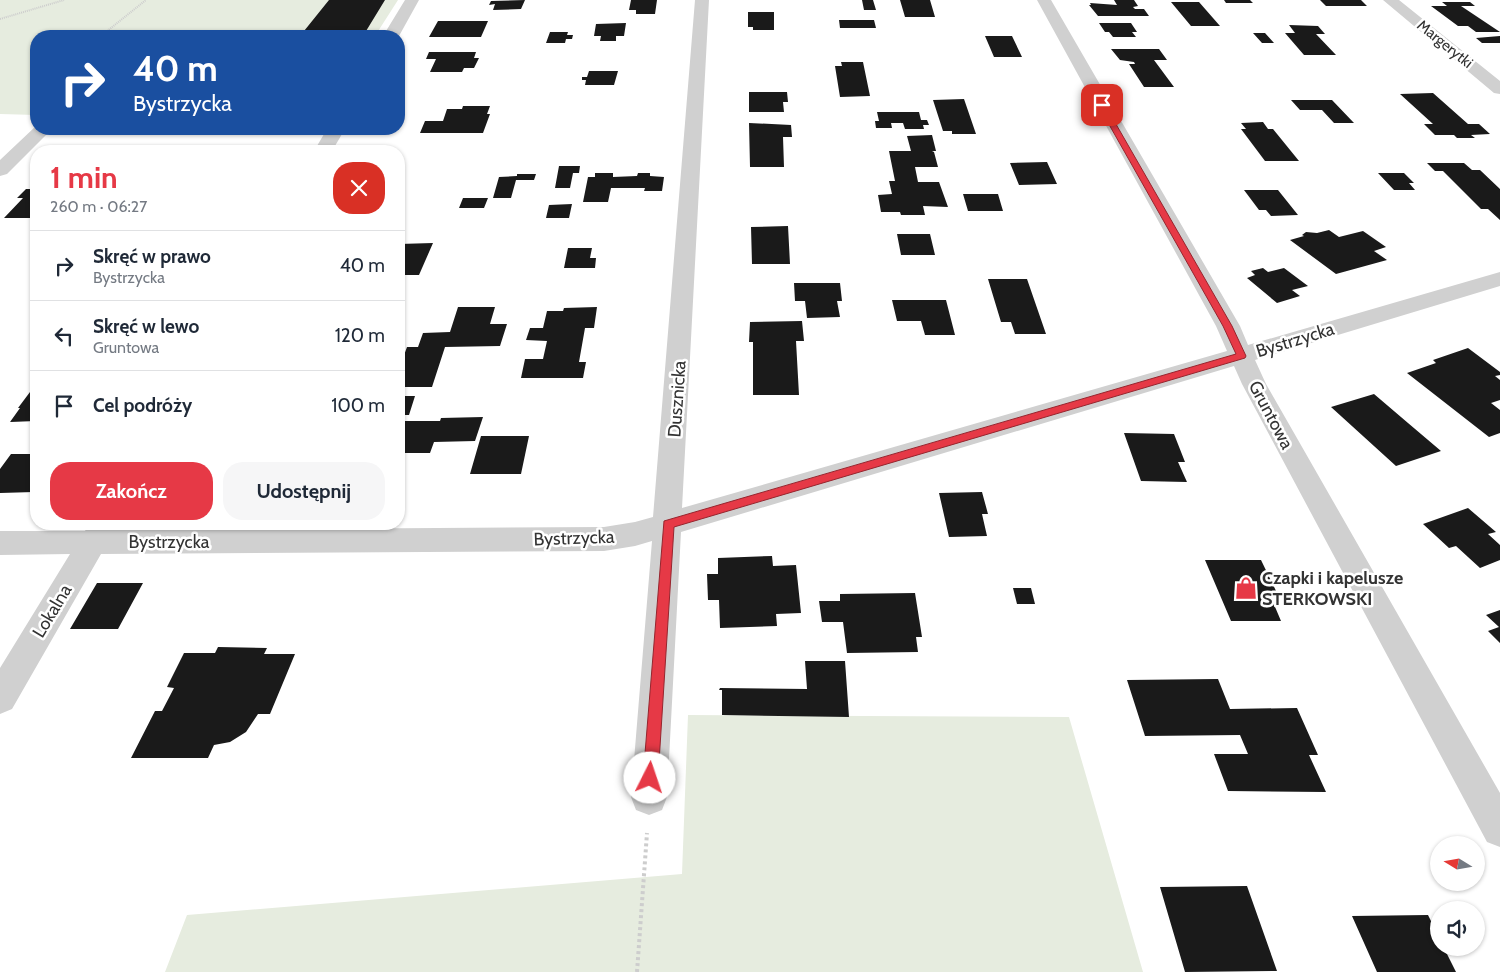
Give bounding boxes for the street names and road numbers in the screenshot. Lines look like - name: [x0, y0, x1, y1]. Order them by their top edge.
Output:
- street label: Margerytki: [1414, 16, 1476, 72]
- street label: Bystrzycka: [1253, 318, 1337, 362]
- street label: Dusznicka: [663, 359, 691, 438]
- street label: Gruntowa: [1244, 377, 1298, 453]
- street label: Bystrzycka: [533, 526, 615, 550]
- street label: Bystrzycka: [129, 531, 210, 553]
- street label: Lokalna: [28, 580, 77, 642]

